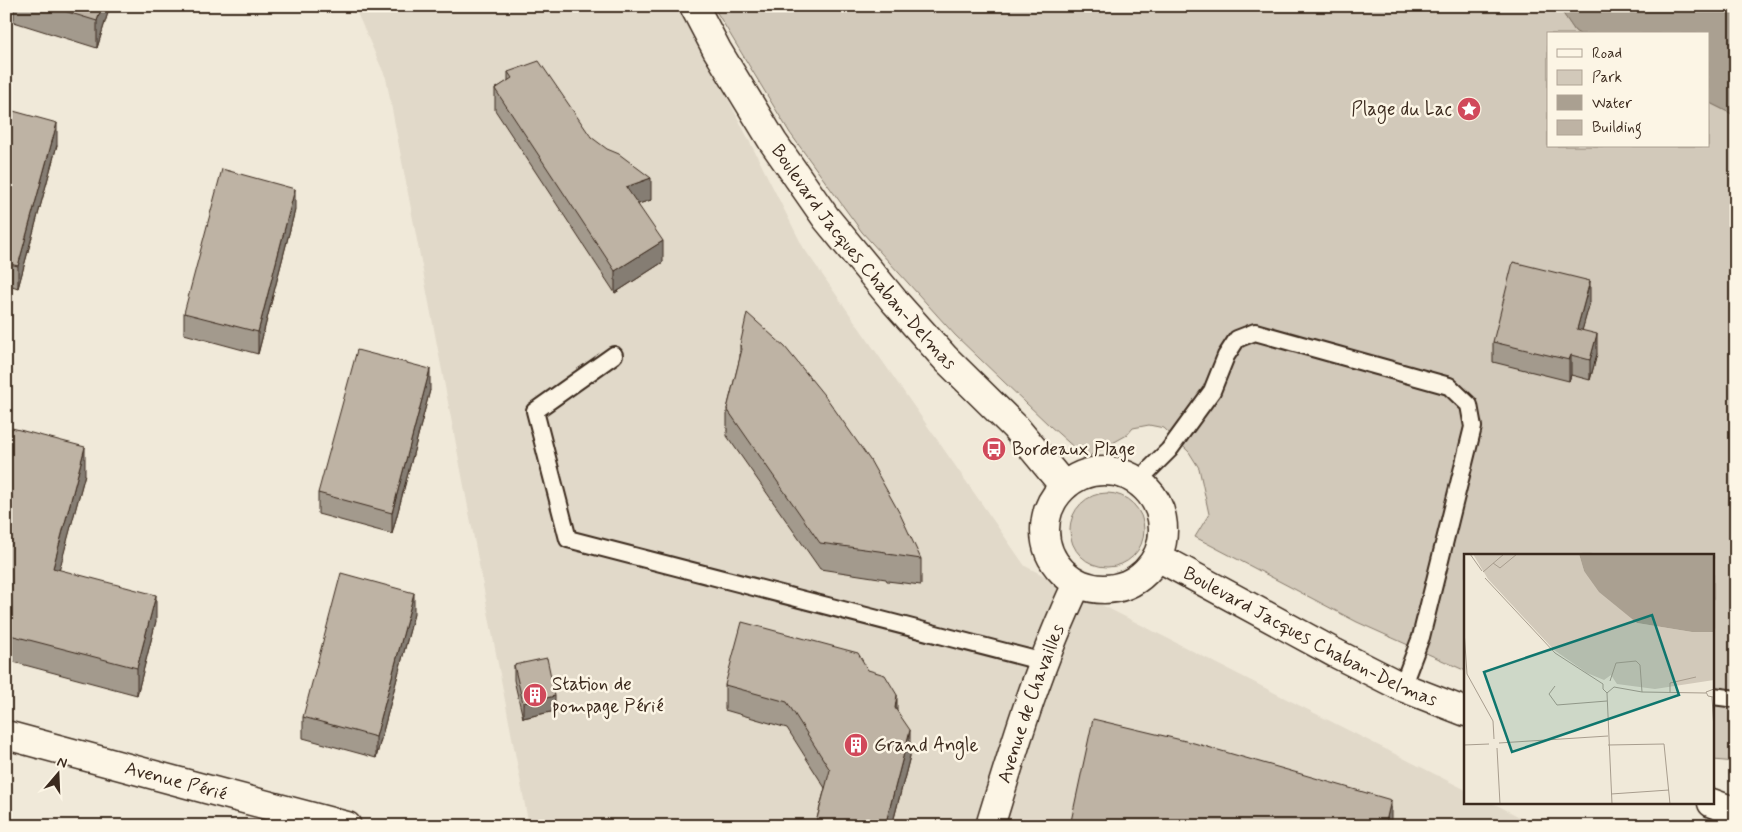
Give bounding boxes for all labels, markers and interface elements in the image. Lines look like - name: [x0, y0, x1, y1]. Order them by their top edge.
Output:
- legend: [1547, 32, 1710, 148]
- text: Road: [1592, 44, 1622, 64]
- text: Park: [1592, 68, 1622, 88]
- text: Water: [1592, 94, 1632, 114]
- place icon: Plage du Lac: [1456, 96, 1482, 122]
- place label: Plage du Lac: [1351, 97, 1452, 124]
- text: Building: [1592, 118, 1642, 139]
- street label: Boulevard Jacques Chaban-Delmas: [766, 139, 962, 375]
- bus stop icon: Bordeaux Plage: [981, 436, 1007, 462]
- place label: Bordeaux Plage: [1012, 437, 1135, 463]
- inset map: [1464, 554, 1714, 804]
- street label: Boulevard Jacques Chaban-Delmas: [1179, 561, 1442, 712]
- street label: Avenue de Chavailles: [991, 620, 1070, 786]
- place label: Station de pompage Périé: [552, 672, 664, 720]
- building icon: Station de pompage Périé: [522, 682, 548, 708]
- building icon: Grand Angle: [843, 732, 869, 758]
- place label: Grand Angle: [874, 733, 979, 760]
- north arrow: [32, 750, 82, 800]
- text: N: [55, 753, 69, 773]
- street label: Avenue Périé: [122, 755, 230, 806]

